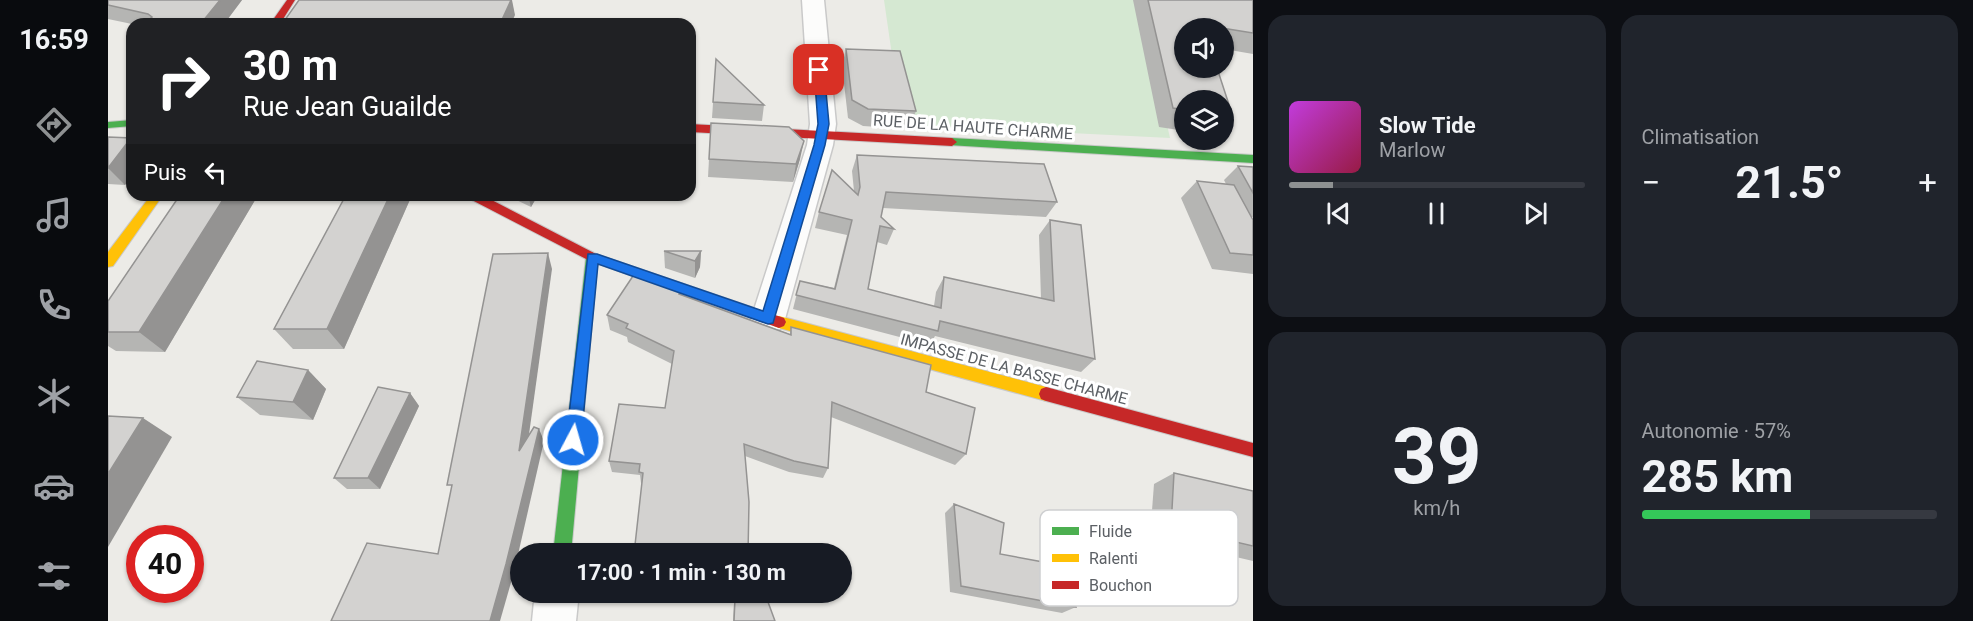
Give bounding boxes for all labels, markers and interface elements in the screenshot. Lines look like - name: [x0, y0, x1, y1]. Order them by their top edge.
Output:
- map controls: [1174, 18, 1234, 150]
- button: sound: [1174, 18, 1234, 78]
- text: 16:59: [19, 24, 89, 56]
- text: 30 m: [243, 41, 338, 90]
- icon: right: [144, 42, 222, 120]
- pin: [793, 44, 844, 95]
- icon: arrive: [802, 53, 835, 86]
- button: layers: [1174, 90, 1234, 150]
- text: Rue Jean Guailde: [243, 91, 452, 123]
- icon: directions: [33, 104, 75, 146]
- street label: RUE DE LA HAUTE CHARME: [872, 111, 1074, 143]
- text: Slow Tide: [1379, 113, 1476, 138]
- text: Climatisation: [1642, 125, 1759, 149]
- text: Marlow: [1379, 138, 1445, 162]
- icon: left: [199, 156, 232, 189]
- text: 21.5°: [1735, 156, 1843, 209]
- text: Puis: [144, 160, 187, 185]
- text: −: [1642, 163, 1660, 202]
- text: +: [1918, 163, 1937, 202]
- icon: music: [33, 194, 75, 236]
- icon: previous: [1322, 197, 1355, 230]
- icon: pause: [1420, 197, 1453, 230]
- icon: next: [1519, 197, 1552, 230]
- icon: phone: [33, 284, 75, 326]
- street label: IMPASSE DE LA BASSE CHARME: [898, 329, 1130, 409]
- icon: climate: [33, 375, 75, 417]
- position arrow: [541, 408, 605, 472]
- text: 39: [1392, 411, 1482, 502]
- text: Autonomie · 57%: [1642, 419, 1791, 443]
- text: 285 km: [1642, 450, 1793, 503]
- icon: car: [33, 465, 75, 507]
- text: km/h: [1413, 496, 1460, 520]
- legend: [1040, 510, 1238, 606]
- text: Fluide: [1089, 522, 1132, 541]
- speed limit sign: 40: [126, 525, 204, 603]
- text: Ralenti: [1089, 549, 1138, 568]
- icon: filters: [33, 555, 75, 597]
- text: 17:00 · 1 min · 130 m: [576, 560, 786, 585]
- text: Bouchon: [1089, 576, 1152, 595]

